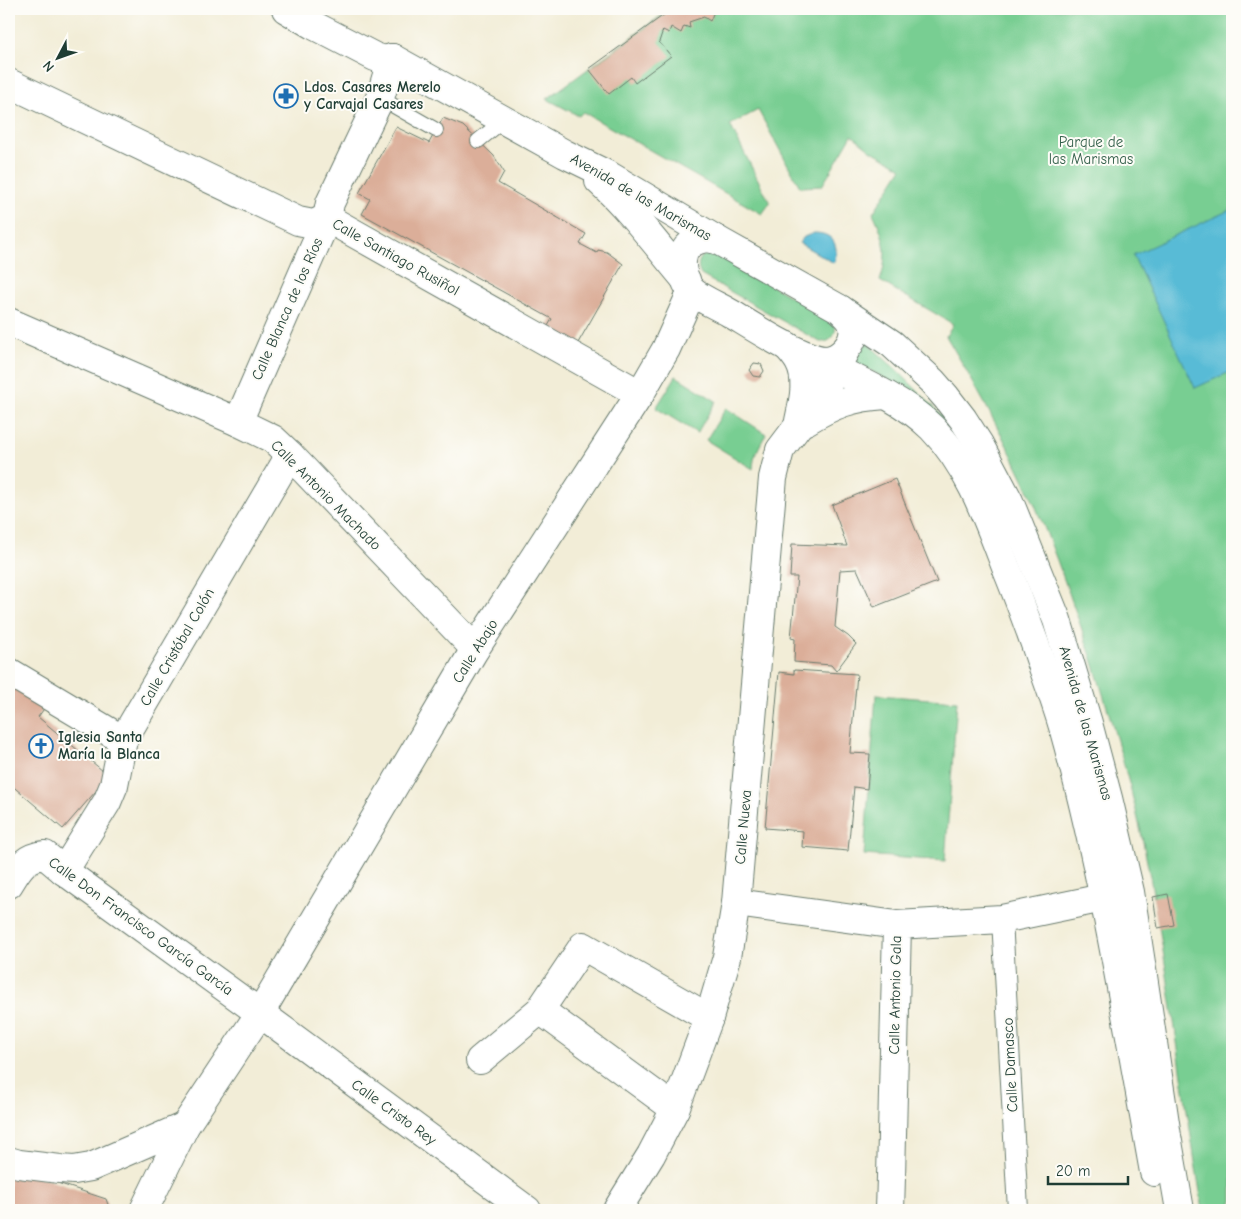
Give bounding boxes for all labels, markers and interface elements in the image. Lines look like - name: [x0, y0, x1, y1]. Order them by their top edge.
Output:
- north arrow: [32, 32, 82, 82]
- text: N: [39, 57, 58, 75]
- place label: Ldos. Casares Merelo y Carvajal Casares: [304, 78, 441, 113]
- pharmacy icon: Ldos. Casares Merelo y Carvajal Casares: [273, 83, 299, 109]
- park label: Parque de las Marismas: [1049, 133, 1133, 168]
- street label: Avenida de las Marismas: [567, 149, 715, 245]
- street label: Calle Santiago Rusiñol: [329, 215, 463, 299]
- street label: Calle Blanca de los Ríos: [247, 235, 327, 383]
- street label: Calle Antonio Machado: [267, 436, 385, 554]
- street label: Calle Cristóbal Colón: [136, 585, 218, 709]
- street label: Calle Abajo: [448, 616, 502, 686]
- street label: Avenida de las Marismas: [1055, 644, 1117, 802]
- place label: Iglesia Santa María la Blanca: [58, 728, 160, 763]
- church icon: Iglesia Santa María la Blanca: [28, 733, 54, 759]
- street label: Calle Nueva: [731, 789, 755, 865]
- street label: Calle Don Francisco García García: [45, 853, 237, 999]
- street label: Calle Antonio Gala: [885, 935, 905, 1055]
- street label: Calle Damasco: [999, 1017, 1021, 1113]
- street label: Calle Cristo Rey: [348, 1075, 440, 1149]
- scale bar: [1048, 1154, 1128, 1186]
- text: 20 m: [1056, 1162, 1090, 1180]

